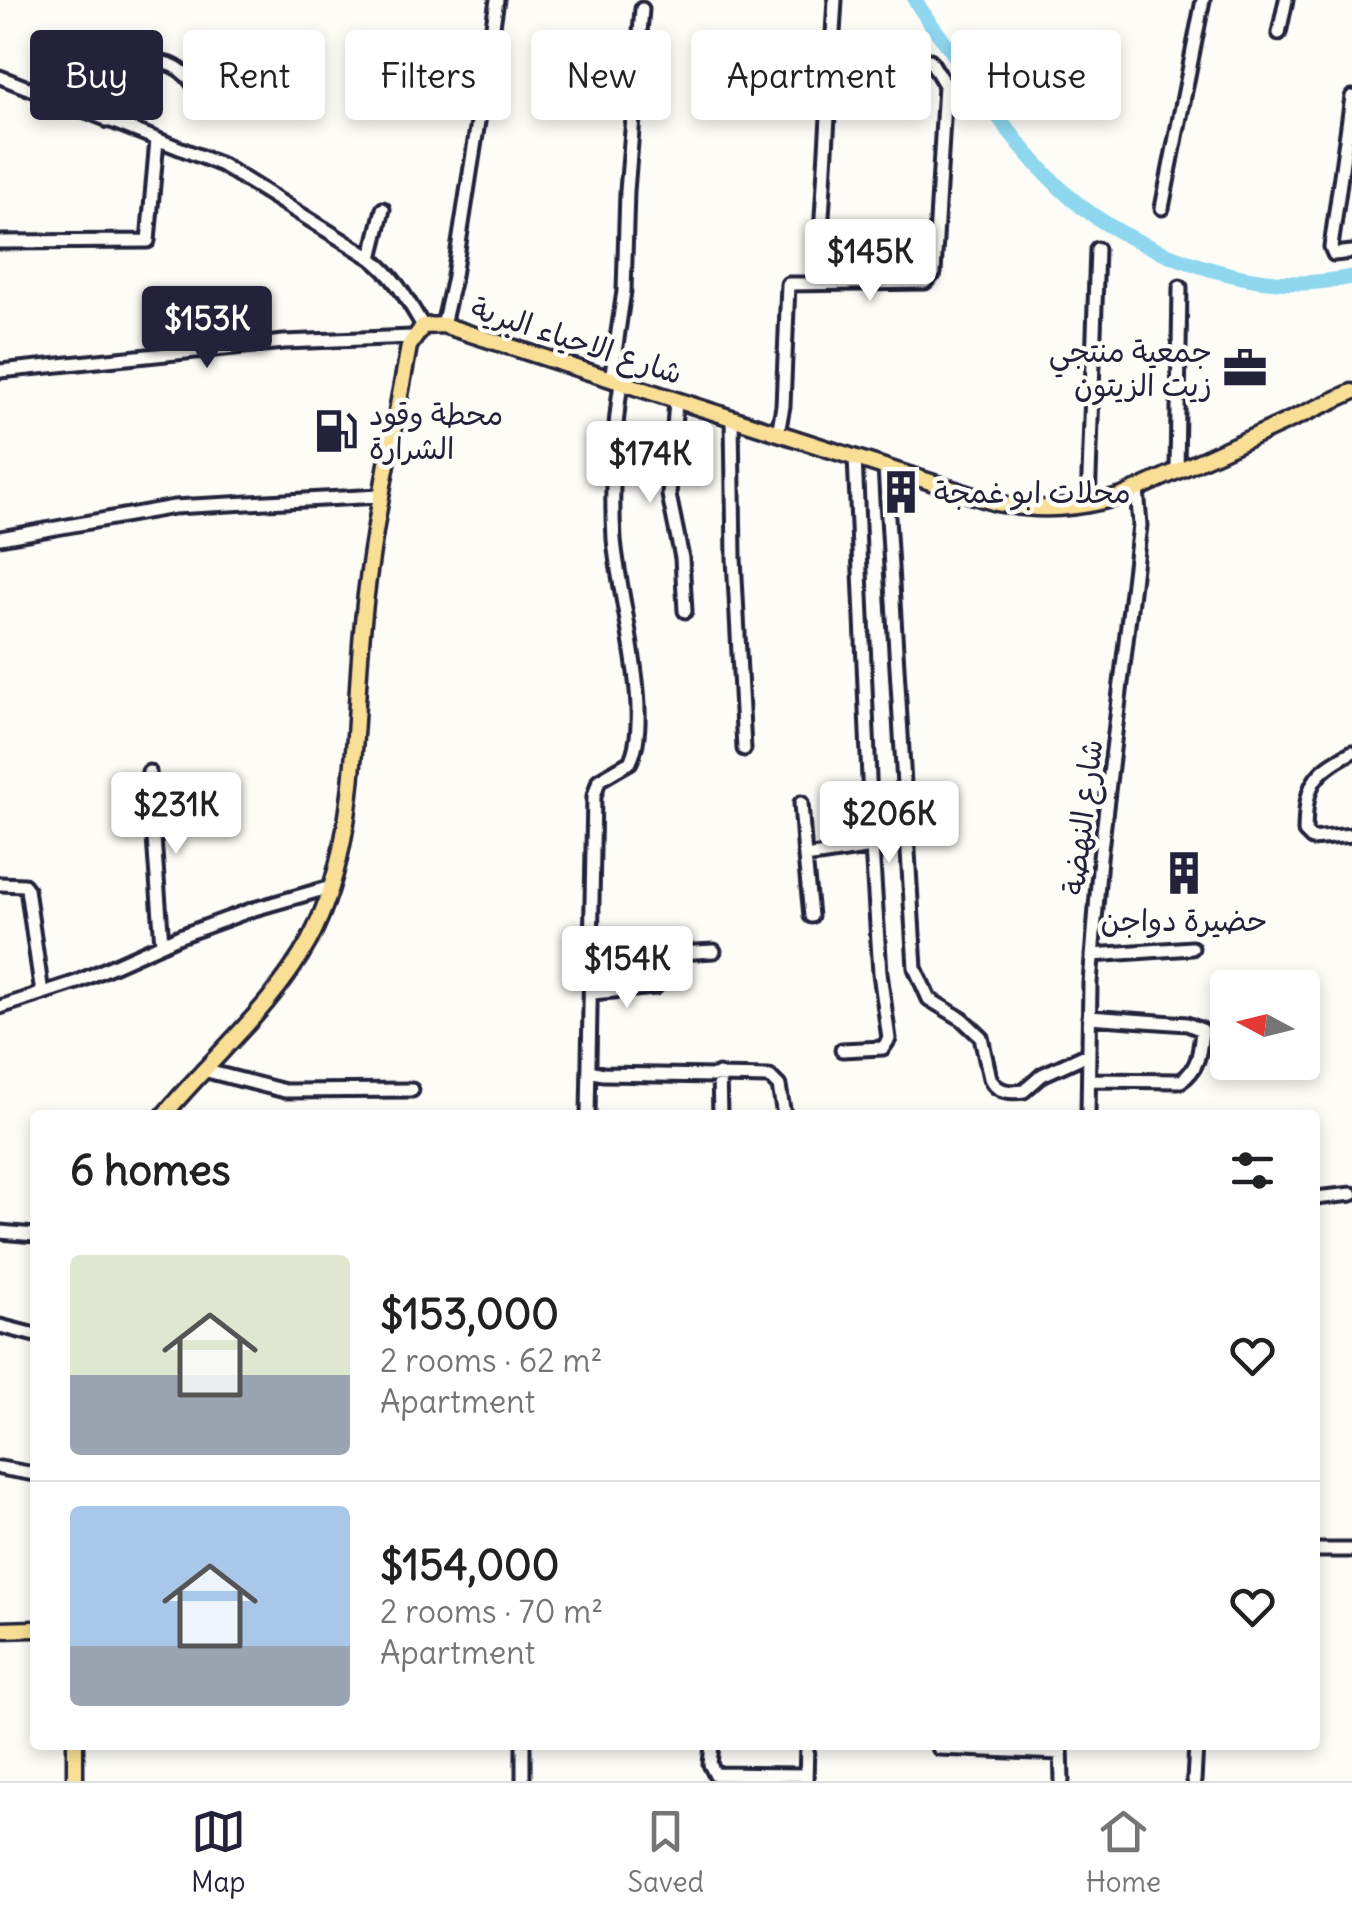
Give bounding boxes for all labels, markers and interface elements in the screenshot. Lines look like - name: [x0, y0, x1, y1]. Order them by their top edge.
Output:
- chip: Buy: [30, 30, 163, 120]
- chip: Rent: [183, 30, 325, 120]
- chip: Filters: [345, 30, 511, 120]
- chip: New: [531, 30, 671, 120]
- chip: Apartment: [691, 30, 931, 120]
- chip: House: [951, 30, 1121, 120]
- pin: $145K: [800, 219, 940, 304]
- text: $145K: [827, 231, 913, 272]
- pin: $153K: [137, 286, 277, 371]
- street label: شارع الاحياء البرية: [466, 288, 687, 395]
- text: $153K: [164, 298, 250, 339]
- place label: جمعية منتجي زيت الزيتون: [1049, 332, 1212, 406]
- office icon: جمعية منتجي زيت الزيتون: [1221, 344, 1269, 392]
- place label: محطة وقود الشرارة: [369, 395, 503, 467]
- fuel station icon: محطة وقود الشرارة: [312, 407, 360, 455]
- pin: $174K: [580, 421, 720, 506]
- text: $174K: [608, 433, 692, 474]
- building icon: محلات ابو غمجة: [877, 468, 925, 516]
- place label: محلات ابو غمجة: [934, 473, 1131, 511]
- street label: شارع النهضة: [1054, 737, 1113, 897]
- pin: $231K: [106, 772, 246, 857]
- pin: $206K: [819, 781, 959, 866]
- text: $231K: [133, 784, 219, 825]
- text: $206K: [842, 793, 936, 834]
- building icon: حضيرة دواجن: [1160, 849, 1208, 897]
- place label: حضيرة دواجن: [1100, 901, 1268, 939]
- pin: $154K: [557, 926, 697, 1011]
- text: $154K: [584, 938, 670, 979]
- north arrow: [1210, 970, 1320, 1080]
- map controls: [1210, 970, 1320, 1080]
- icon: filters: [1225, 1143, 1280, 1198]
- text: 6 homes: [70, 1144, 231, 1196]
- text: $153,000: [380, 1288, 559, 1340]
- icon: home: [150, 1295, 270, 1415]
- icon: heart: [1225, 1328, 1280, 1383]
- text: 2 rooms · 62 m²: [380, 1340, 603, 1381]
- text: Apartment: [380, 1381, 535, 1422]
- text: $154,000: [380, 1539, 559, 1591]
- icon: home: [150, 1546, 270, 1666]
- icon: heart: [1225, 1579, 1280, 1634]
- text: 2 rooms · 70 m²: [380, 1591, 603, 1632]
- text: Apartment: [380, 1632, 535, 1673]
- tab: Map: [191, 1804, 246, 1900]
- tab: Saved: [627, 1804, 704, 1900]
- tab: Home: [1086, 1804, 1161, 1900]

